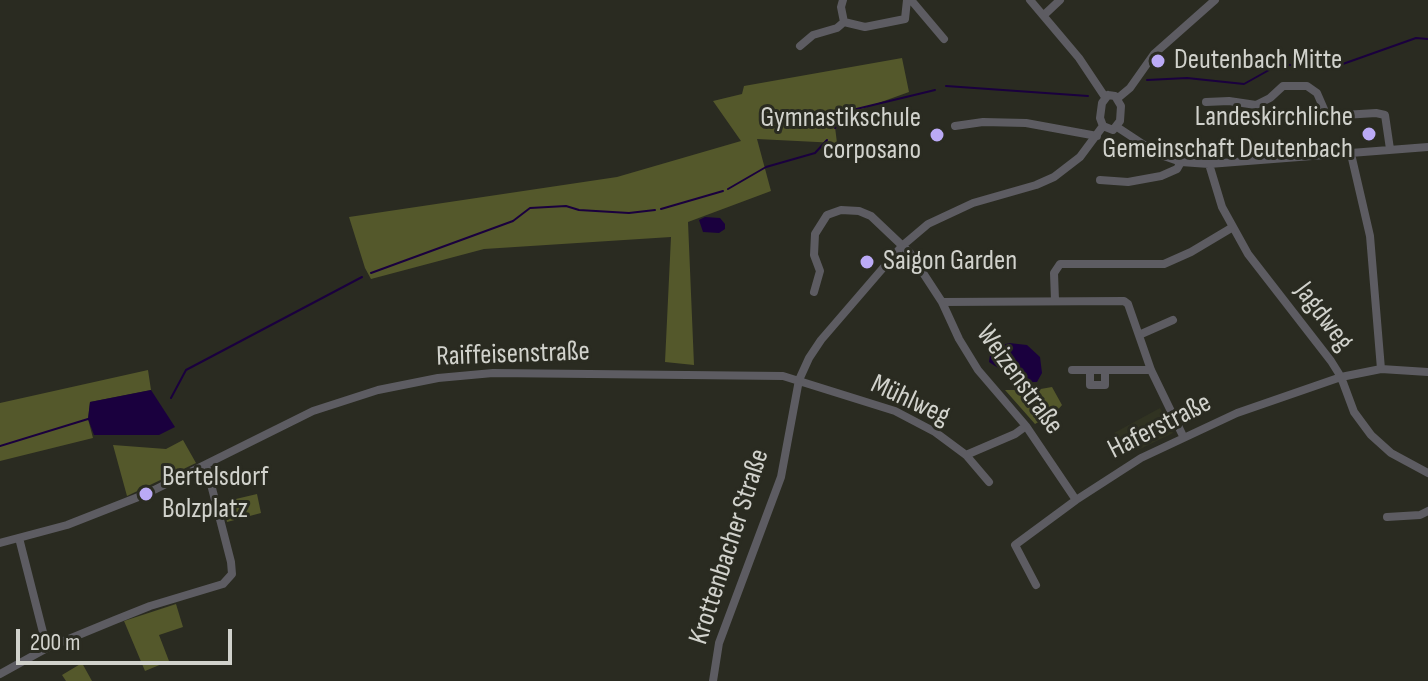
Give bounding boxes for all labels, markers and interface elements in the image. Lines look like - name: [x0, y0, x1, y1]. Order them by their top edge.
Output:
- place label: Deutenbach Mitte: [1174, 44, 1342, 78]
- marker: Deutenbach Mitte: [1149, 52, 1167, 70]
- place label: Landeskirchliche Gemeinschaft Deutenbach: [1102, 101, 1353, 167]
- place label: Gymnastikschule corposano: [760, 102, 921, 168]
- marker: Landeskirchliche Gemeinschaft Deutenbach: [1360, 125, 1378, 143]
- marker: Gymnastikschule corposano: [928, 126, 946, 144]
- place label: Saigon Garden: [883, 245, 1017, 279]
- marker: Saigon Garden: [858, 253, 876, 271]
- street label: Jagdweg: [1286, 276, 1360, 358]
- street label: Weizenstraße: [968, 319, 1070, 441]
- street label: Raiffeisenstraße: [436, 336, 590, 374]
- street label: Mühlweg: [865, 368, 955, 434]
- street label: Haferstraße: [1103, 387, 1217, 467]
- street label: Krottenbacher Straße: [683, 445, 777, 649]
- place label: Bertelsdorf Bolzplatz: [162, 461, 269, 527]
- marker: Bertelsdorf Bolzplatz: [137, 485, 155, 503]
- scale bar: [20, 613, 236, 663]
- text: 200 m: [30, 628, 81, 657]

